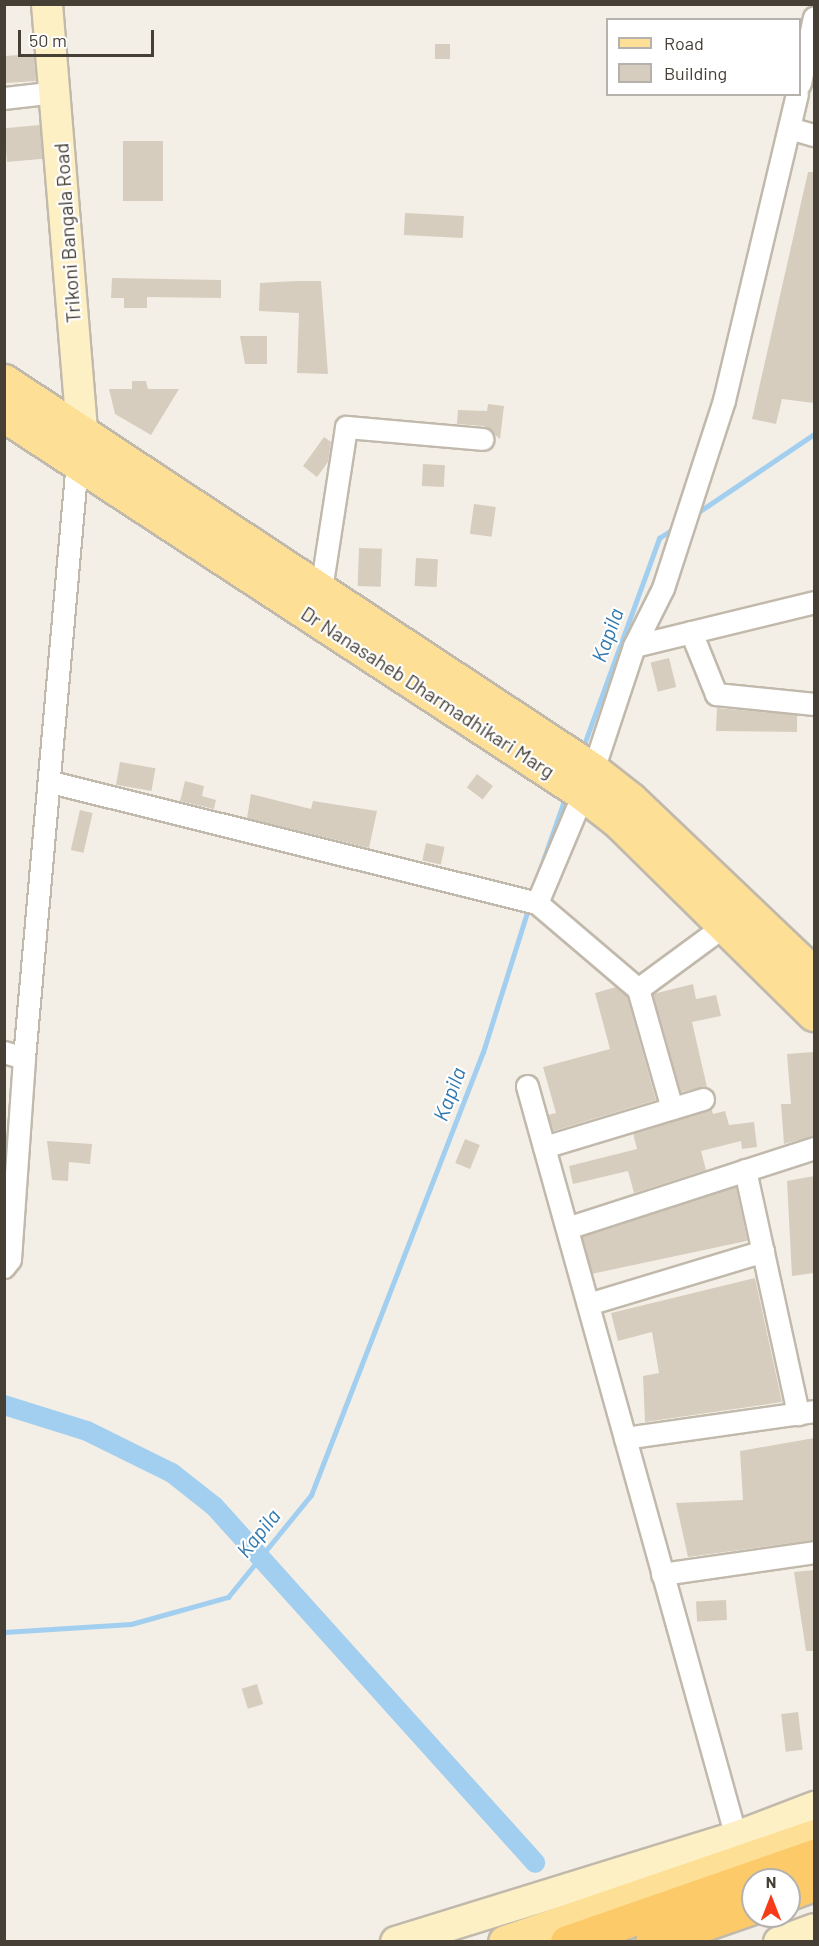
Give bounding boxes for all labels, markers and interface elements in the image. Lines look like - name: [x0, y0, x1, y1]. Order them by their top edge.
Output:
- scale bar: [21, 18, 158, 56]
- legend: [606, 18, 801, 96]
- text: 50 m: [29, 29, 67, 51]
- text: Road: [664, 32, 704, 54]
- text: Building: [664, 62, 727, 84]
- street label: Trikoni Bangala Road: [49, 142, 85, 324]
- street label: Dr Nanasaheb Dharmadhikari Marg: [297, 601, 559, 783]
- water label: Kapila: [586, 605, 628, 665]
- water label: Kapila: [427, 1064, 471, 1124]
- water label: Kapila: [231, 1503, 285, 1563]
- north arrow: [741, 1868, 801, 1928]
- text: N: [766, 1872, 776, 1891]

